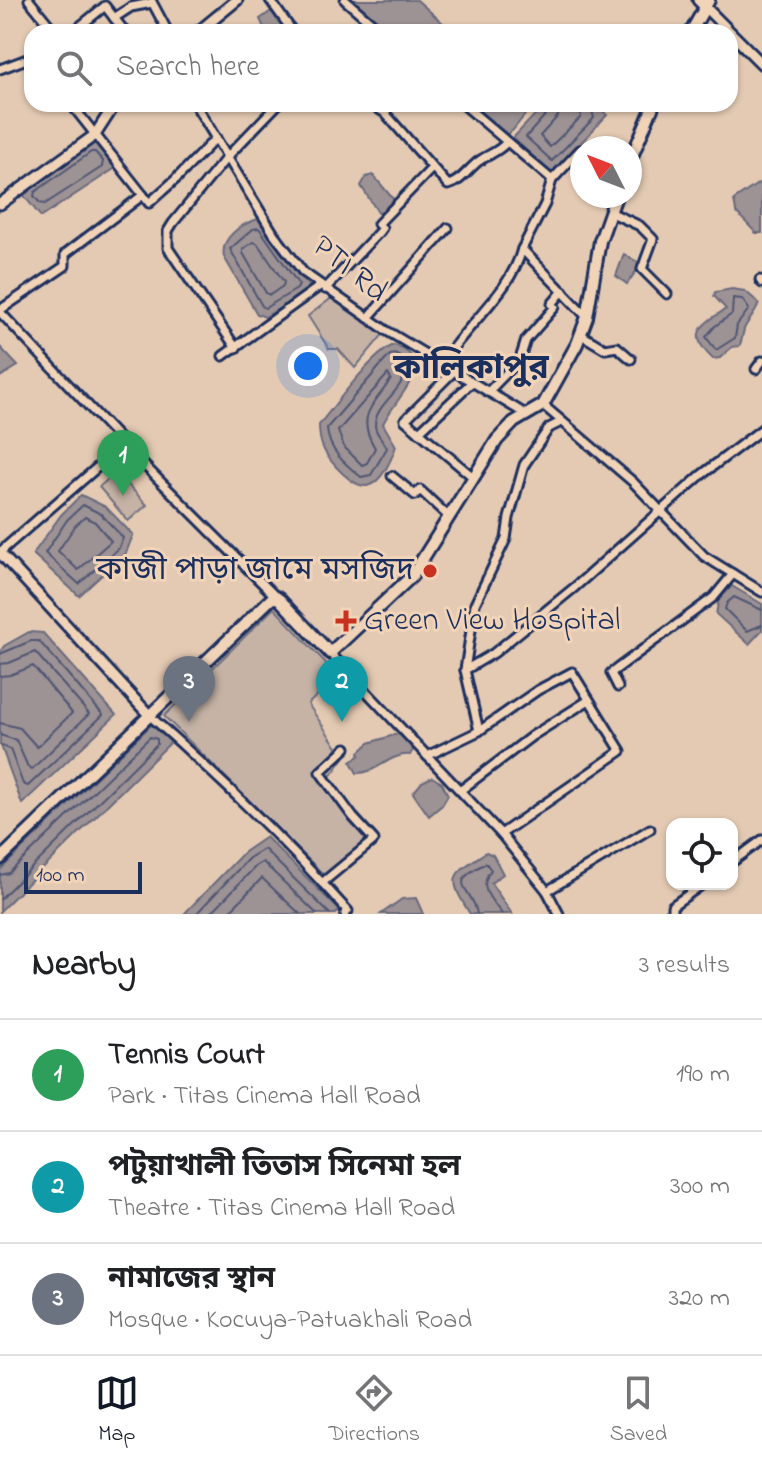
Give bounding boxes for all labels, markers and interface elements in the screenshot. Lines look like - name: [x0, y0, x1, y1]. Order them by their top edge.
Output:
- search box: [24, 24, 738, 112]
- icon: search: [52, 46, 96, 90]
- text: Search here: [116, 46, 260, 90]
- north arrow: [570, 136, 642, 208]
- street label: PTI Rd: [301, 225, 397, 315]
- district label: কালিকাপুর: [392, 345, 549, 395]
- your location: [288, 346, 328, 386]
- pin: 1: [97, 430, 149, 496]
- place label: কাজী পাড়া জামে মসজিদ: [95, 548, 415, 595]
- marker: কাজী পাড়া জামে মসজিদ: [421, 562, 439, 580]
- place label: Green View Hospital: [364, 598, 620, 645]
- marker: Green View Hospital: [335, 610, 357, 632]
- pin: 3: [163, 656, 215, 722]
- pin: 2: [316, 656, 368, 722]
- map controls: [666, 818, 738, 890]
- button: locate: [666, 818, 738, 890]
- scale bar: [24, 858, 142, 894]
- text: 100 m: [36, 860, 85, 892]
- text: Nearby: [32, 941, 136, 991]
- text: 3 results: [639, 947, 730, 985]
- text: Tennis Court: [108, 1034, 265, 1078]
- text: 1: [54, 1056, 62, 1094]
- text: 190 m: [676, 1056, 730, 1094]
- text: Park · Titas Cinema Hall Road: [108, 1078, 421, 1116]
- text: পটুয়াখালী তিতাস সিনেমা হল: [108, 1146, 461, 1190]
- text: 2: [52, 1168, 64, 1206]
- text: 300 m: [670, 1168, 730, 1206]
- text: Theatre · Titas Cinema Hall Road: [108, 1190, 455, 1228]
- text: নামাজের স্থান: [108, 1258, 275, 1302]
- text: 3: [53, 1280, 63, 1318]
- text: 320 m: [668, 1280, 730, 1318]
- text: Mosque · Kocuya-Patuakhali Road: [108, 1302, 472, 1340]
- tab: Map: [95, 1371, 139, 1451]
- tab: Directions: [329, 1371, 420, 1451]
- tab: Saved: [610, 1371, 667, 1451]

